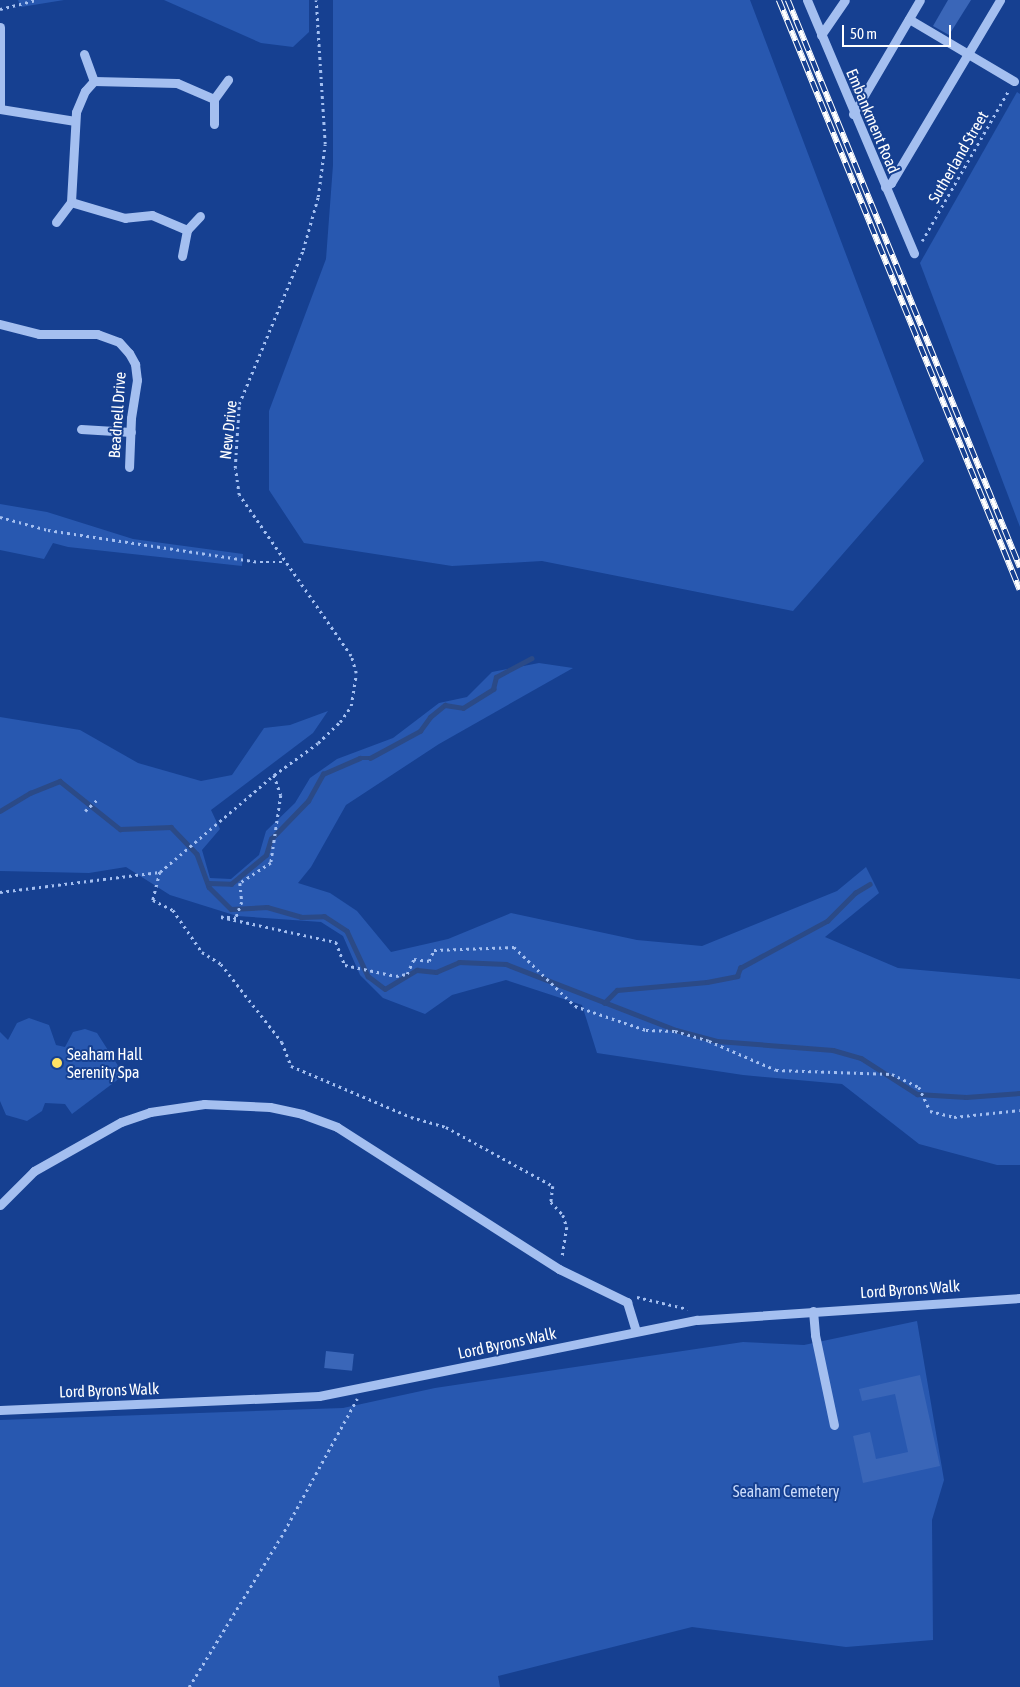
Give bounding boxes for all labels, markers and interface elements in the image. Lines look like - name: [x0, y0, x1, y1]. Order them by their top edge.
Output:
- scale bar: [845, 15, 954, 47]
- text: 50 m: [850, 25, 877, 42]
- street label: Embankment Road: [842, 66, 904, 176]
- street label: Sutherland Street: [924, 108, 992, 206]
- street label: Beadnell Drive: [104, 371, 130, 459]
- street label: New Drive: [215, 399, 241, 461]
- place label: Seaham Hall Serenity Spa: [67, 1044, 143, 1082]
- marker: Seaham Hall Serenity Spa: [51, 1057, 63, 1069]
- street label: Lord Byrons Walk: [859, 1276, 961, 1302]
- street label: Lord Byrons Walk: [456, 1323, 558, 1363]
- street label: Lord Byrons Walk: [59, 1379, 159, 1401]
- park label: Seaham Cemetery: [733, 1481, 839, 1501]

